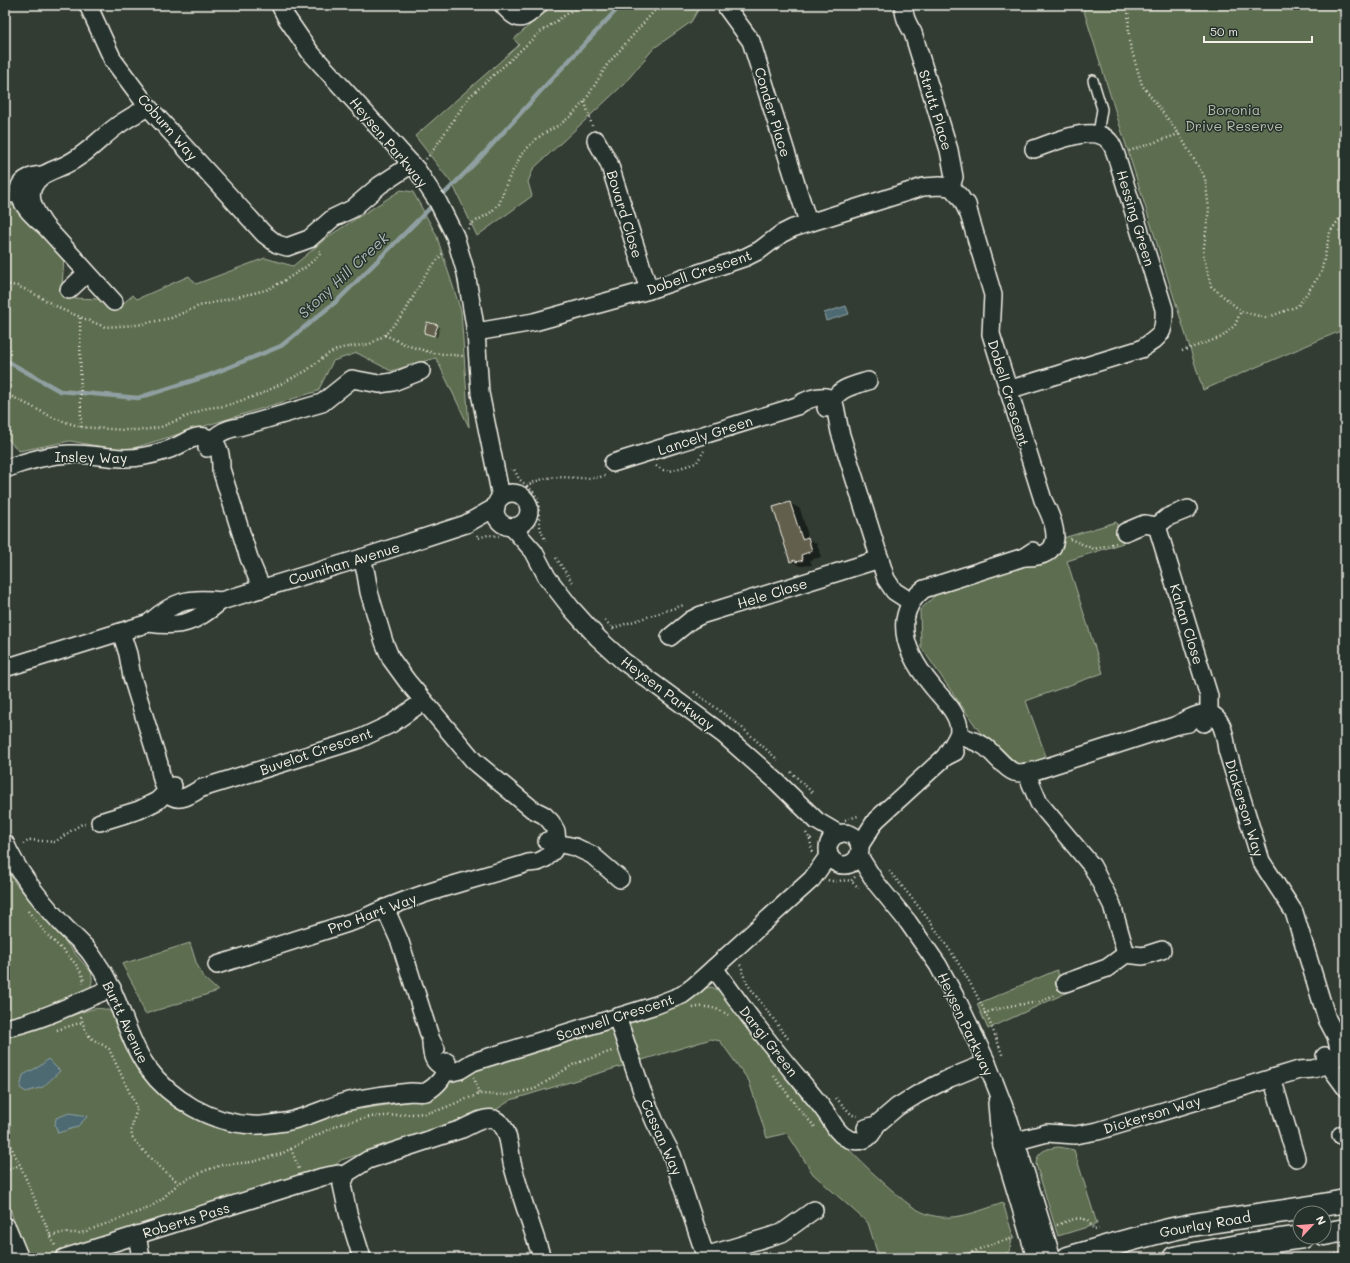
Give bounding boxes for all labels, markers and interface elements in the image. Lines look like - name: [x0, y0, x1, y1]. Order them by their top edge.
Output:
- scale bar: [1204, 18, 1312, 44]
- text: 50 m: [1210, 23, 1238, 39]
- street label: Conder Place: [750, 65, 796, 159]
- street label: Strutt Place: [915, 67, 957, 153]
- street label: Coburn Way: [134, 90, 202, 164]
- street label: Heysen Parkway: [346, 93, 432, 191]
- park label: Boronia Drive Reserve: [1185, 100, 1283, 135]
- street label: Bovard Close: [603, 168, 647, 260]
- street label: Hessing Green: [1112, 168, 1160, 268]
- water label: Stony Hill Creek: [293, 227, 393, 322]
- street label: Dobell Crescent: [644, 245, 754, 299]
- street label: Dobell Crescent: [984, 337, 1034, 449]
- street label: Lancely Green: [655, 411, 755, 459]
- street label: Insley Way: [54, 447, 128, 467]
- street label: Counihan Avenue: [286, 537, 402, 589]
- street label: Hele Close: [735, 573, 809, 613]
- street label: Kahan Close: [1166, 581, 1208, 667]
- street label: Heysen Parkway: [617, 652, 719, 734]
- street label: Buvelot Crescent: [257, 723, 375, 779]
- street label: Dickerson Way: [1221, 757, 1269, 859]
- street label: Pro Hart Way: [325, 888, 419, 938]
- street label: Heysen Parkway: [934, 969, 998, 1079]
- street label: Burtt Avenue: [99, 978, 153, 1066]
- street label: Scarvell Crescent: [554, 989, 676, 1045]
- street label: Dargi Green: [735, 1002, 803, 1080]
- street label: Dickerson Way: [1101, 1090, 1203, 1138]
- street label: Cassan Way: [637, 1096, 687, 1178]
- street label: Roberts Pass: [140, 1198, 232, 1242]
- north arrow: [1292, 1205, 1332, 1245]
- street label: Gourlay Road: [1158, 1207, 1252, 1241]
- text: N: [1313, 1213, 1330, 1227]

